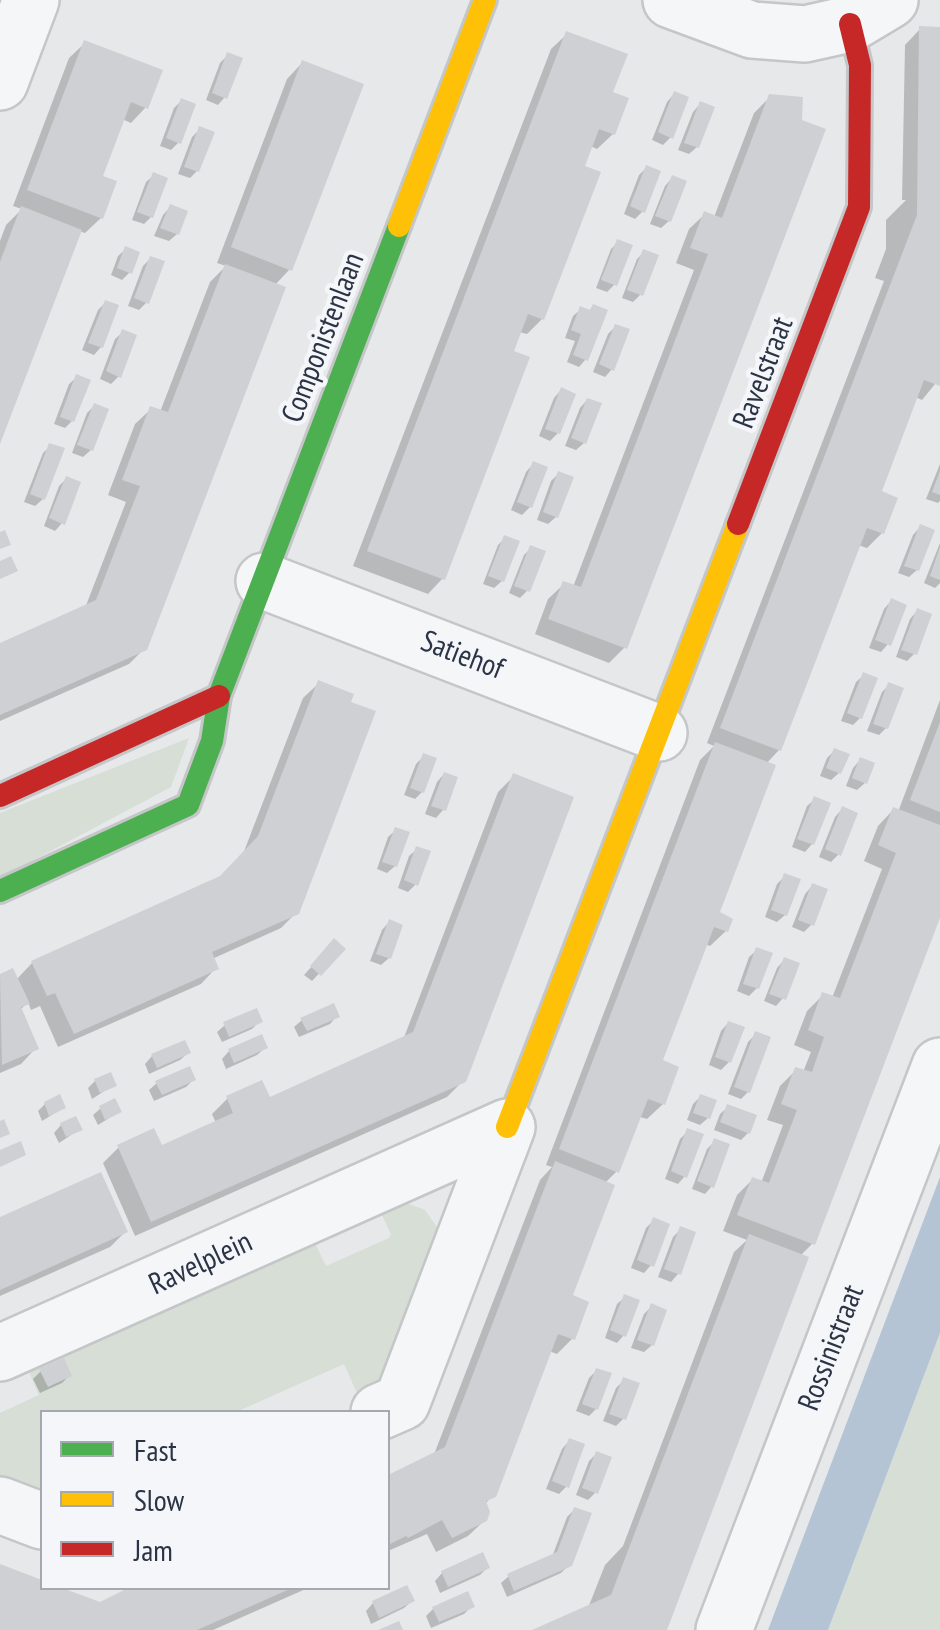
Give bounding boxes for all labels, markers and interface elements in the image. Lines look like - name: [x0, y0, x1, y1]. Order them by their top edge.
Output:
- street label: Componistenlaan: [275, 248, 373, 428]
- street label: Ravelstraat: [726, 312, 802, 434]
- street label: Satiehof: [416, 624, 508, 688]
- street label: Ravelplein: [144, 1225, 258, 1303]
- street label: Rossinistraat: [792, 1280, 872, 1416]
- legend: [40, 1410, 390, 1590]
- text: Fast: [134, 1430, 177, 1469]
- text: Slow: [134, 1480, 184, 1519]
- text: Jam: [134, 1530, 173, 1569]

